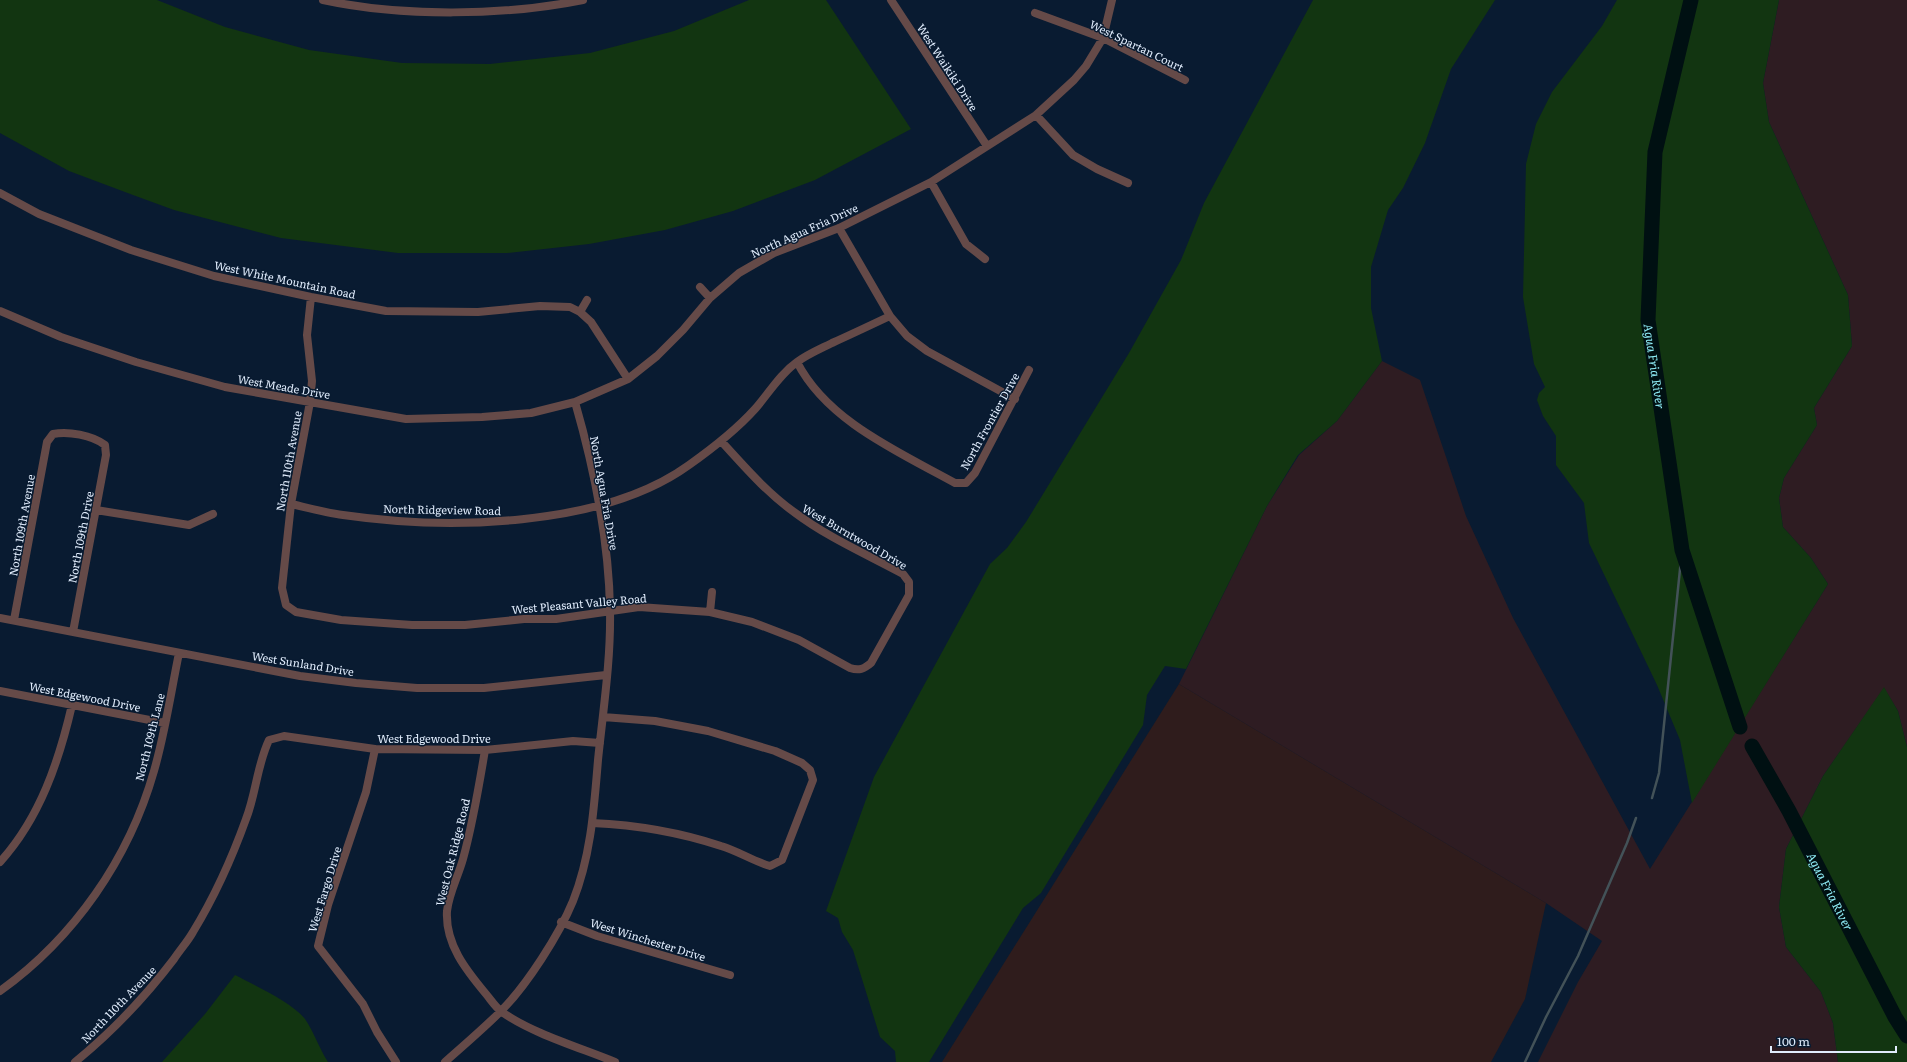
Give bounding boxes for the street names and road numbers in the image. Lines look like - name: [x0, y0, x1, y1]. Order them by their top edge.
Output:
- street label: West Spartan Court: [1087, 15, 1187, 75]
- street label: West Waikiki Drive: [914, 20, 982, 114]
- street label: North Agua Fria Drive: [748, 199, 860, 261]
- street label: West White Mountain Road: [213, 256, 357, 302]
- street label: North Frontier Drive: [956, 369, 1023, 473]
- street label: West Meade Drive: [236, 370, 332, 402]
- street label: North 110th Avenue: [271, 409, 305, 513]
- street label: North Agua Fria Drive: [587, 435, 623, 552]
- street label: North 109th Avenue: [4, 472, 38, 577]
- street label: North 109th Drive: [63, 489, 97, 584]
- street label: West Burntwood Drive: [800, 499, 911, 573]
- street label: North Ridgeview Road: [383, 500, 501, 518]
- street label: West Pleasant Valley Road: [511, 589, 647, 617]
- street label: West Sunland Drive: [251, 647, 356, 679]
- street label: West Edgewood Drive: [28, 677, 142, 715]
- street label: North 109th Lane: [130, 691, 168, 783]
- street label: West Edgewood Drive: [377, 730, 491, 746]
- street label: West Oak Ridge Road: [431, 796, 473, 907]
- street label: West Fargo Drive: [303, 844, 345, 934]
- street label: West Winchester Drive: [588, 914, 708, 964]
- street label: North 110th Avenue: [77, 962, 159, 1046]

